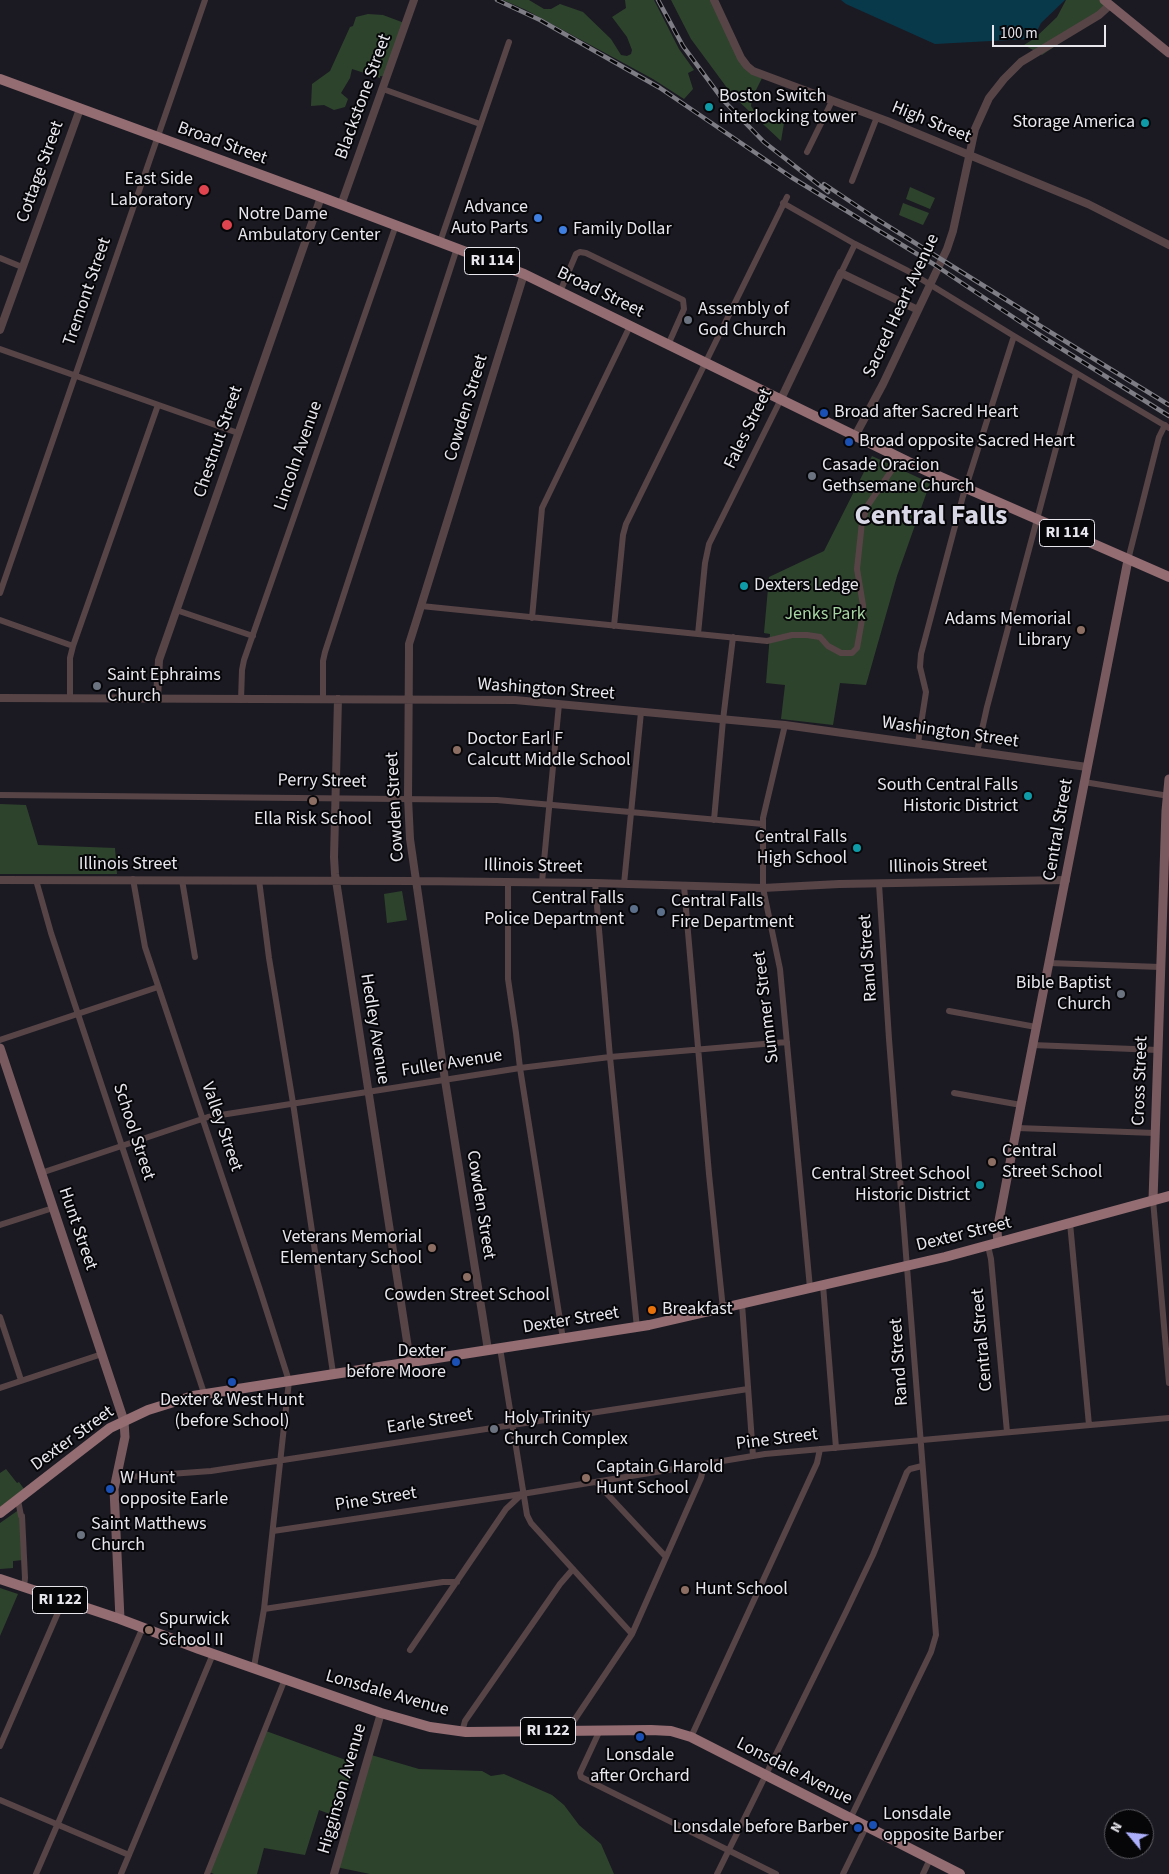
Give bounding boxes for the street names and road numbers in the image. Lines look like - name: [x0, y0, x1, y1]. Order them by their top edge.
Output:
- street label: Blackstone Street: [331, 31, 397, 163]
- street label: High Street: [888, 97, 974, 149]
- street label: Cottage Street: [13, 118, 69, 226]
- street label: Broad Street: [174, 118, 270, 170]
- street label: Sacred Heart Avenue: [859, 231, 945, 381]
- street label: Tremont Street: [59, 235, 117, 349]
- road number: RI 114: [464, 248, 520, 274]
- street label: Broad Street: [553, 263, 647, 323]
- street label: Cowden Street: [441, 352, 493, 464]
- street label: Chestnut Street: [190, 383, 248, 501]
- street label: Fales Street: [720, 385, 778, 473]
- street label: Lincoln Avenue: [270, 399, 328, 513]
- road number: RI 114: [1040, 520, 1094, 546]
- street label: Washington Street: [477, 674, 615, 706]
- street label: Washington Street: [880, 713, 1020, 753]
- street label: Cowden Street: [382, 751, 410, 863]
- street label: Perry Street: [277, 770, 367, 794]
- street label: Central Street: [1039, 777, 1079, 883]
- street label: Illinois Street: [79, 854, 177, 876]
- street label: Illinois Street: [484, 855, 582, 879]
- street label: Illinois Street: [889, 855, 987, 879]
- street label: Rand Street: [855, 913, 883, 1003]
- street label: Summer Street: [749, 950, 785, 1064]
- street label: Hedley Avenue: [355, 972, 393, 1086]
- street label: Cross Street: [1129, 1036, 1153, 1126]
- street label: Fuller Avenue: [400, 1045, 504, 1083]
- street label: Valley Street: [196, 1079, 246, 1175]
- street label: School Street: [107, 1081, 159, 1183]
- street label: Cowden Street: [461, 1149, 499, 1261]
- street label: Hunt Street: [53, 1185, 101, 1273]
- street label: Dexter Street: [914, 1213, 1014, 1257]
- street label: Central Street: [968, 1288, 998, 1392]
- street label: Dexter Street: [521, 1303, 621, 1339]
- street label: Rand Street: [886, 1317, 914, 1407]
- street label: Dexter Street: [27, 1402, 119, 1476]
- street label: Earle Street: [385, 1405, 475, 1439]
- street label: Pine Street: [735, 1424, 819, 1456]
- street label: Pine Street: [334, 1483, 418, 1517]
- road number: RI 122: [32, 1586, 88, 1614]
- street label: Lonsdale Avenue: [323, 1666, 451, 1722]
- road number: RI 122: [520, 1718, 576, 1744]
- street label: Higginson Avenue: [314, 1721, 372, 1857]
- street label: Lonsdale Avenue: [732, 1733, 856, 1811]

